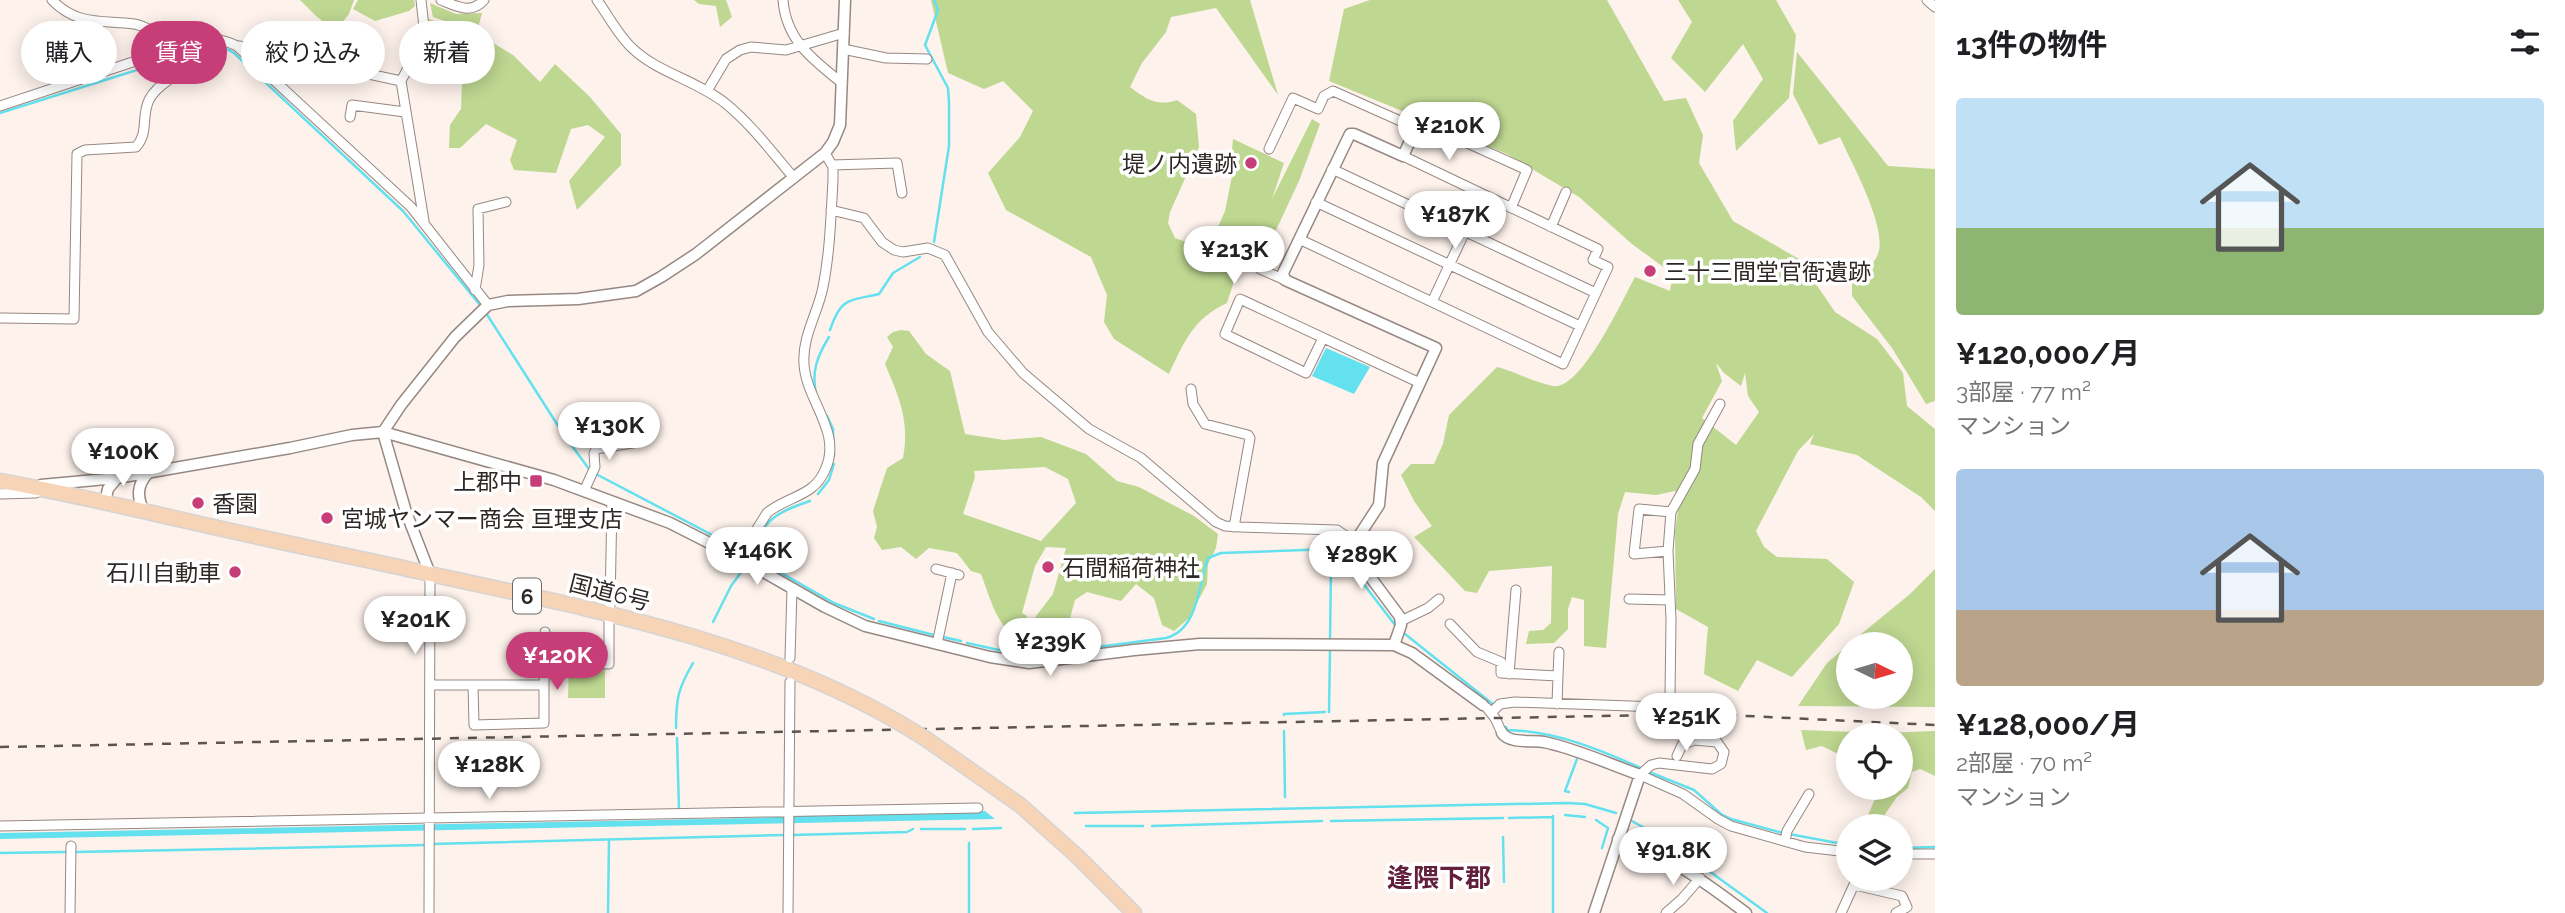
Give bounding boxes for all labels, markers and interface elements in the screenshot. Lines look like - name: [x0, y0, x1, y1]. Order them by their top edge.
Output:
- chip: 購入: [21, 21, 117, 84]
- chip: 賃貸: [131, 21, 227, 84]
- chip: 絞り込み: [241, 21, 385, 84]
- chip: 新着: [399, 21, 495, 84]
- icon: filters: [2506, 23, 2544, 61]
- text: 13件の物件: [1956, 27, 2108, 62]
- pin: ¥210K: [1400, 102, 1498, 162]
- text: ¥210K: [1414, 111, 1484, 138]
- icon: home: [2187, 144, 2313, 270]
- place label: 堤ノ内遺跡: [1122, 150, 1237, 177]
- marker: 堤ノ内遺跡: [1243, 155, 1259, 171]
- pin: ¥187K: [1406, 191, 1504, 251]
- text: ¥187K: [1420, 200, 1490, 227]
- pin: ¥213K: [1185, 226, 1283, 286]
- text: ¥213K: [1200, 235, 1268, 262]
- place label: 三十三間堂官衙遺跡: [1664, 258, 1871, 285]
- marker: 三十三間堂官衙遺跡: [1642, 263, 1658, 279]
- text: ¥120,000/月: [1956, 336, 2140, 371]
- text: 3部屋 · 77 m²: [1956, 378, 2091, 405]
- pin: ¥130K: [560, 402, 658, 462]
- text: ¥130K: [574, 411, 644, 438]
- text: マンション: [1956, 412, 2071, 439]
- pin: ¥100K: [74, 428, 172, 488]
- text: ¥100K: [87, 437, 159, 464]
- place label: 上郡中: [453, 468, 522, 495]
- marker: 上郡中: [528, 473, 544, 489]
- place label: 香園: [212, 490, 258, 517]
- marker: 香園: [190, 495, 206, 511]
- place label: 宮城ヤンマー商会 亘理支店: [341, 505, 623, 532]
- marker: 宮城ヤンマー商会 亘理支店: [319, 510, 335, 526]
- icon: home: [2187, 515, 2313, 641]
- pin: ¥146K: [708, 528, 806, 587]
- pin: ¥289K: [1312, 532, 1410, 591]
- text: ¥146K: [722, 536, 792, 563]
- text: ¥289K: [1325, 540, 1397, 567]
- place label: 石間稲荷神社: [1062, 554, 1200, 581]
- place label: 石川自動車: [106, 559, 221, 586]
- marker: 石間稲荷神社: [1040, 559, 1056, 575]
- marker: 石川自動車: [227, 564, 243, 580]
- street label: 国道6号: [567, 569, 653, 615]
- road number: 6: [513, 578, 541, 614]
- pin: ¥201K: [366, 596, 464, 656]
- text: ¥201K: [380, 605, 450, 632]
- pin: ¥239K: [1001, 618, 1099, 678]
- text: ¥239K: [1014, 627, 1086, 654]
- pin: ¥120K: [508, 632, 606, 692]
- north arrow: [1836, 632, 1913, 709]
- map controls: [1836, 632, 1913, 891]
- text: ¥120K: [522, 641, 592, 668]
- pin: ¥251K: [1637, 694, 1735, 753]
- text: ¥251K: [1652, 702, 1720, 729]
- text: ¥128,000/月: [1956, 707, 2140, 742]
- button: locate: [1836, 723, 1913, 800]
- pin: ¥128K: [440, 742, 538, 801]
- text: 2部屋 · 70 m²: [1956, 749, 2092, 776]
- text: ¥128K: [454, 750, 524, 777]
- text: マンション: [1956, 783, 2071, 810]
- button: layers: [1836, 814, 1913, 891]
- pin: ¥91.8K: [1616, 828, 1730, 887]
- text: ¥91.8K: [1635, 836, 1711, 863]
- district label: 逢隈下郡: [1387, 863, 1491, 893]

